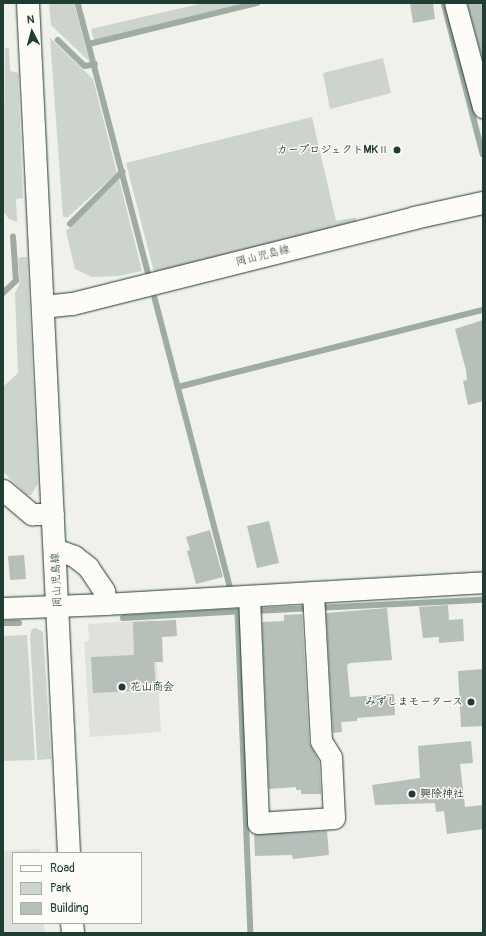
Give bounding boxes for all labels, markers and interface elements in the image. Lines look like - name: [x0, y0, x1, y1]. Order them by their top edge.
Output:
- north arrow: [12, 12, 52, 52]
- text: N: [26, 13, 35, 26]
- place label: カープロジェクトMKⅡ: [275, 143, 389, 157]
- marker: カープロジェクトMKⅡ: [392, 145, 402, 155]
- street label: 岡山児島線: [235, 243, 291, 269]
- street label: 岡山児島線: [49, 552, 65, 608]
- place label: 花山商会: [130, 680, 174, 694]
- marker: 花山商会: [117, 682, 127, 692]
- place label: みずしまモータース: [364, 695, 463, 709]
- marker: みずしまモータース: [466, 697, 476, 707]
- place label: 興除神社: [420, 787, 464, 801]
- marker: 興除神社: [407, 789, 417, 799]
- legend: [12, 852, 142, 924]
- text: Road: [50, 861, 75, 876]
- text: Park: [50, 881, 71, 896]
- text: Building: [50, 901, 89, 916]

